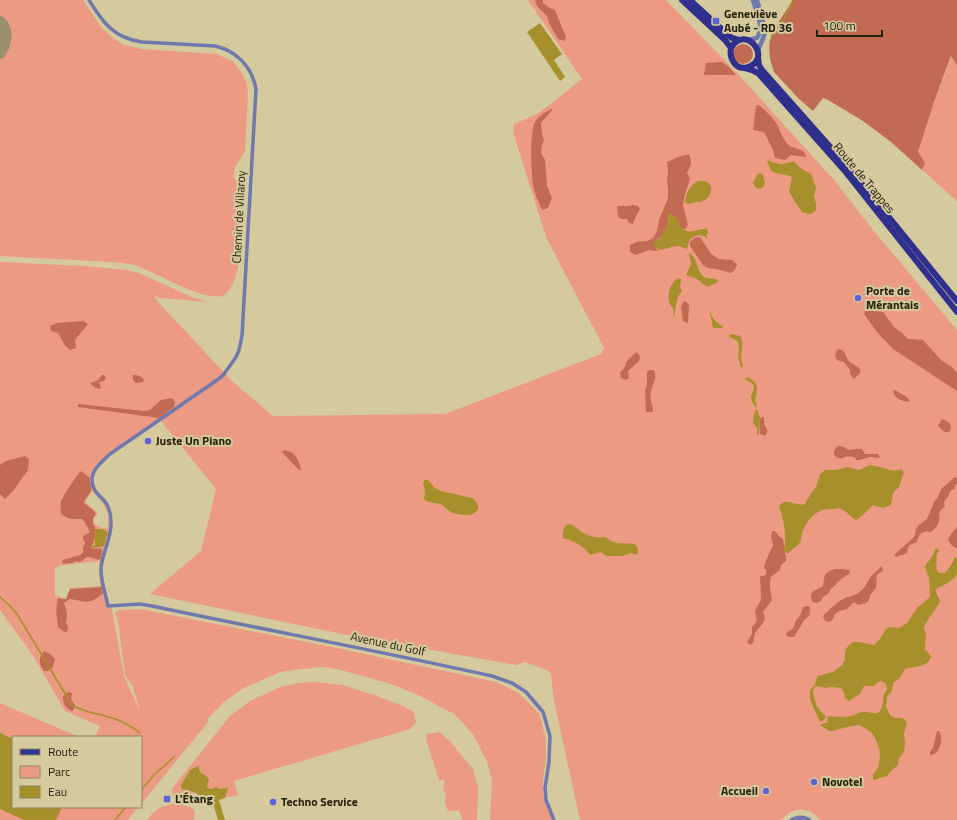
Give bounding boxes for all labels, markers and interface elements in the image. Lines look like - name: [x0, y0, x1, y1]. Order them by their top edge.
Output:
- place label: Geneviève Aubé - RD 36: [724, 4, 792, 37]
- scale bar: [817, 12, 882, 38]
- marker: Geneviève Aubé - RD 36: [711, 16, 721, 26]
- text: 100 m: [823, 16, 856, 35]
- street label: Route de Trappes: [829, 138, 900, 218]
- street label: Chemin de Villaroy: [227, 170, 250, 264]
- place label: Porte de Mérantais: [866, 281, 919, 314]
- marker: Porte de Mérantais: [853, 293, 863, 303]
- place label: Juste Un Piano: [156, 431, 231, 450]
- marker: Juste Un Piano: [143, 436, 153, 446]
- street label: Avenue du Golf: [349, 626, 427, 661]
- legend: [12, 736, 142, 808]
- text: Route: [48, 742, 78, 761]
- text: Parc: [48, 762, 70, 781]
- place label: Novotel: [822, 772, 863, 791]
- marker: Novotel: [809, 777, 819, 787]
- place label: Accueil: [721, 781, 758, 800]
- text: Eau: [48, 782, 67, 801]
- marker: Accueil: [761, 786, 771, 796]
- place label: L'Étang: [175, 789, 213, 808]
- place label: Techno Service: [281, 792, 358, 811]
- marker: L'Étang: [162, 794, 172, 804]
- marker: Techno Service: [268, 797, 278, 807]

